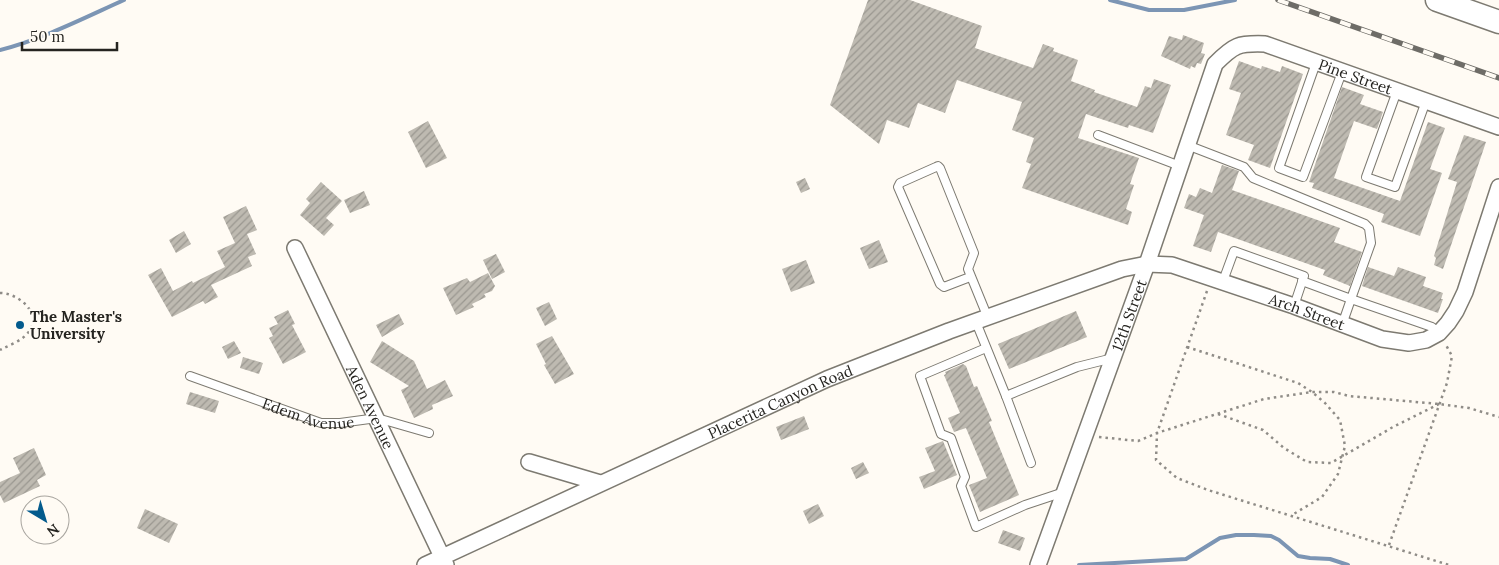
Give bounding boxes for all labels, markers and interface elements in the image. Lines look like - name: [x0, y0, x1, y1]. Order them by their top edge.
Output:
- scale bar: [22, 20, 118, 52]
- text: 50 m: [30, 27, 65, 46]
- street label: Pine Street: [1316, 54, 1395, 98]
- street label: 12th Street: [1107, 276, 1150, 353]
- street label: Arch Street: [1266, 288, 1348, 334]
- place label: The Master's University: [30, 307, 122, 343]
- marker: The Master's University: [14, 319, 26, 331]
- street label: Placerita Canyon Road: [705, 360, 855, 442]
- street label: Aden Avenue: [342, 361, 399, 452]
- street label: Edem Avenue: [260, 393, 355, 433]
- north arrow: [20, 495, 70, 545]
- text: N: [43, 520, 63, 541]

